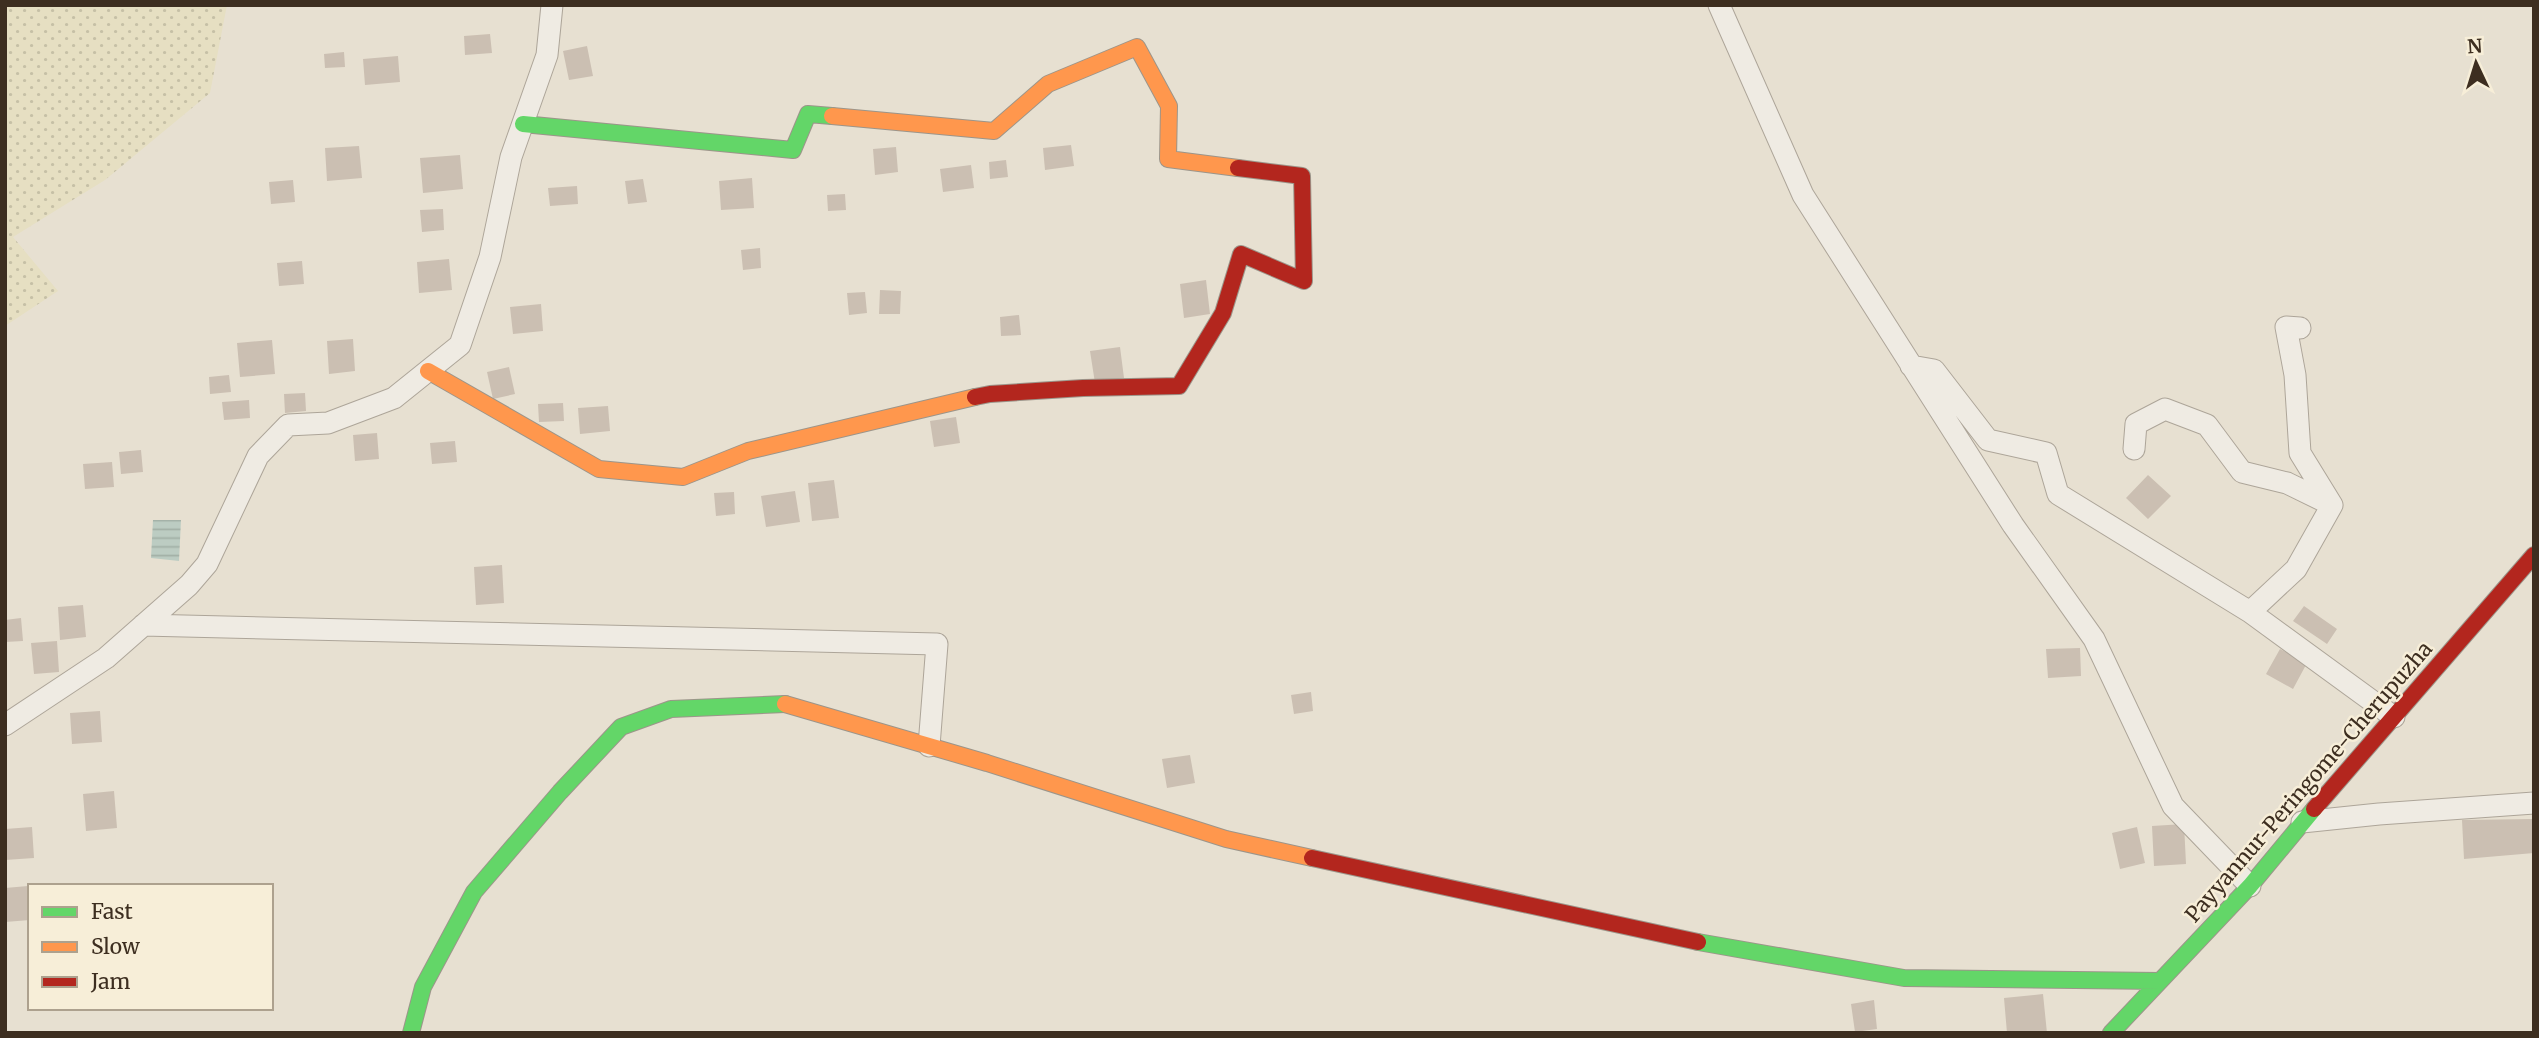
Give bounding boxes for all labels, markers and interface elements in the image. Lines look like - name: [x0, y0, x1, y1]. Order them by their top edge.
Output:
- north arrow: [2441, 28, 2511, 98]
- text: N: [2466, 34, 2483, 59]
- street label: Payyannur-Peringome-Cherupuzha: [2179, 636, 2438, 928]
- legend: [28, 884, 273, 1010]
- text: Fast: [91, 898, 133, 925]
- text: Slow: [91, 933, 140, 960]
- text: Jam: [90, 968, 130, 995]

